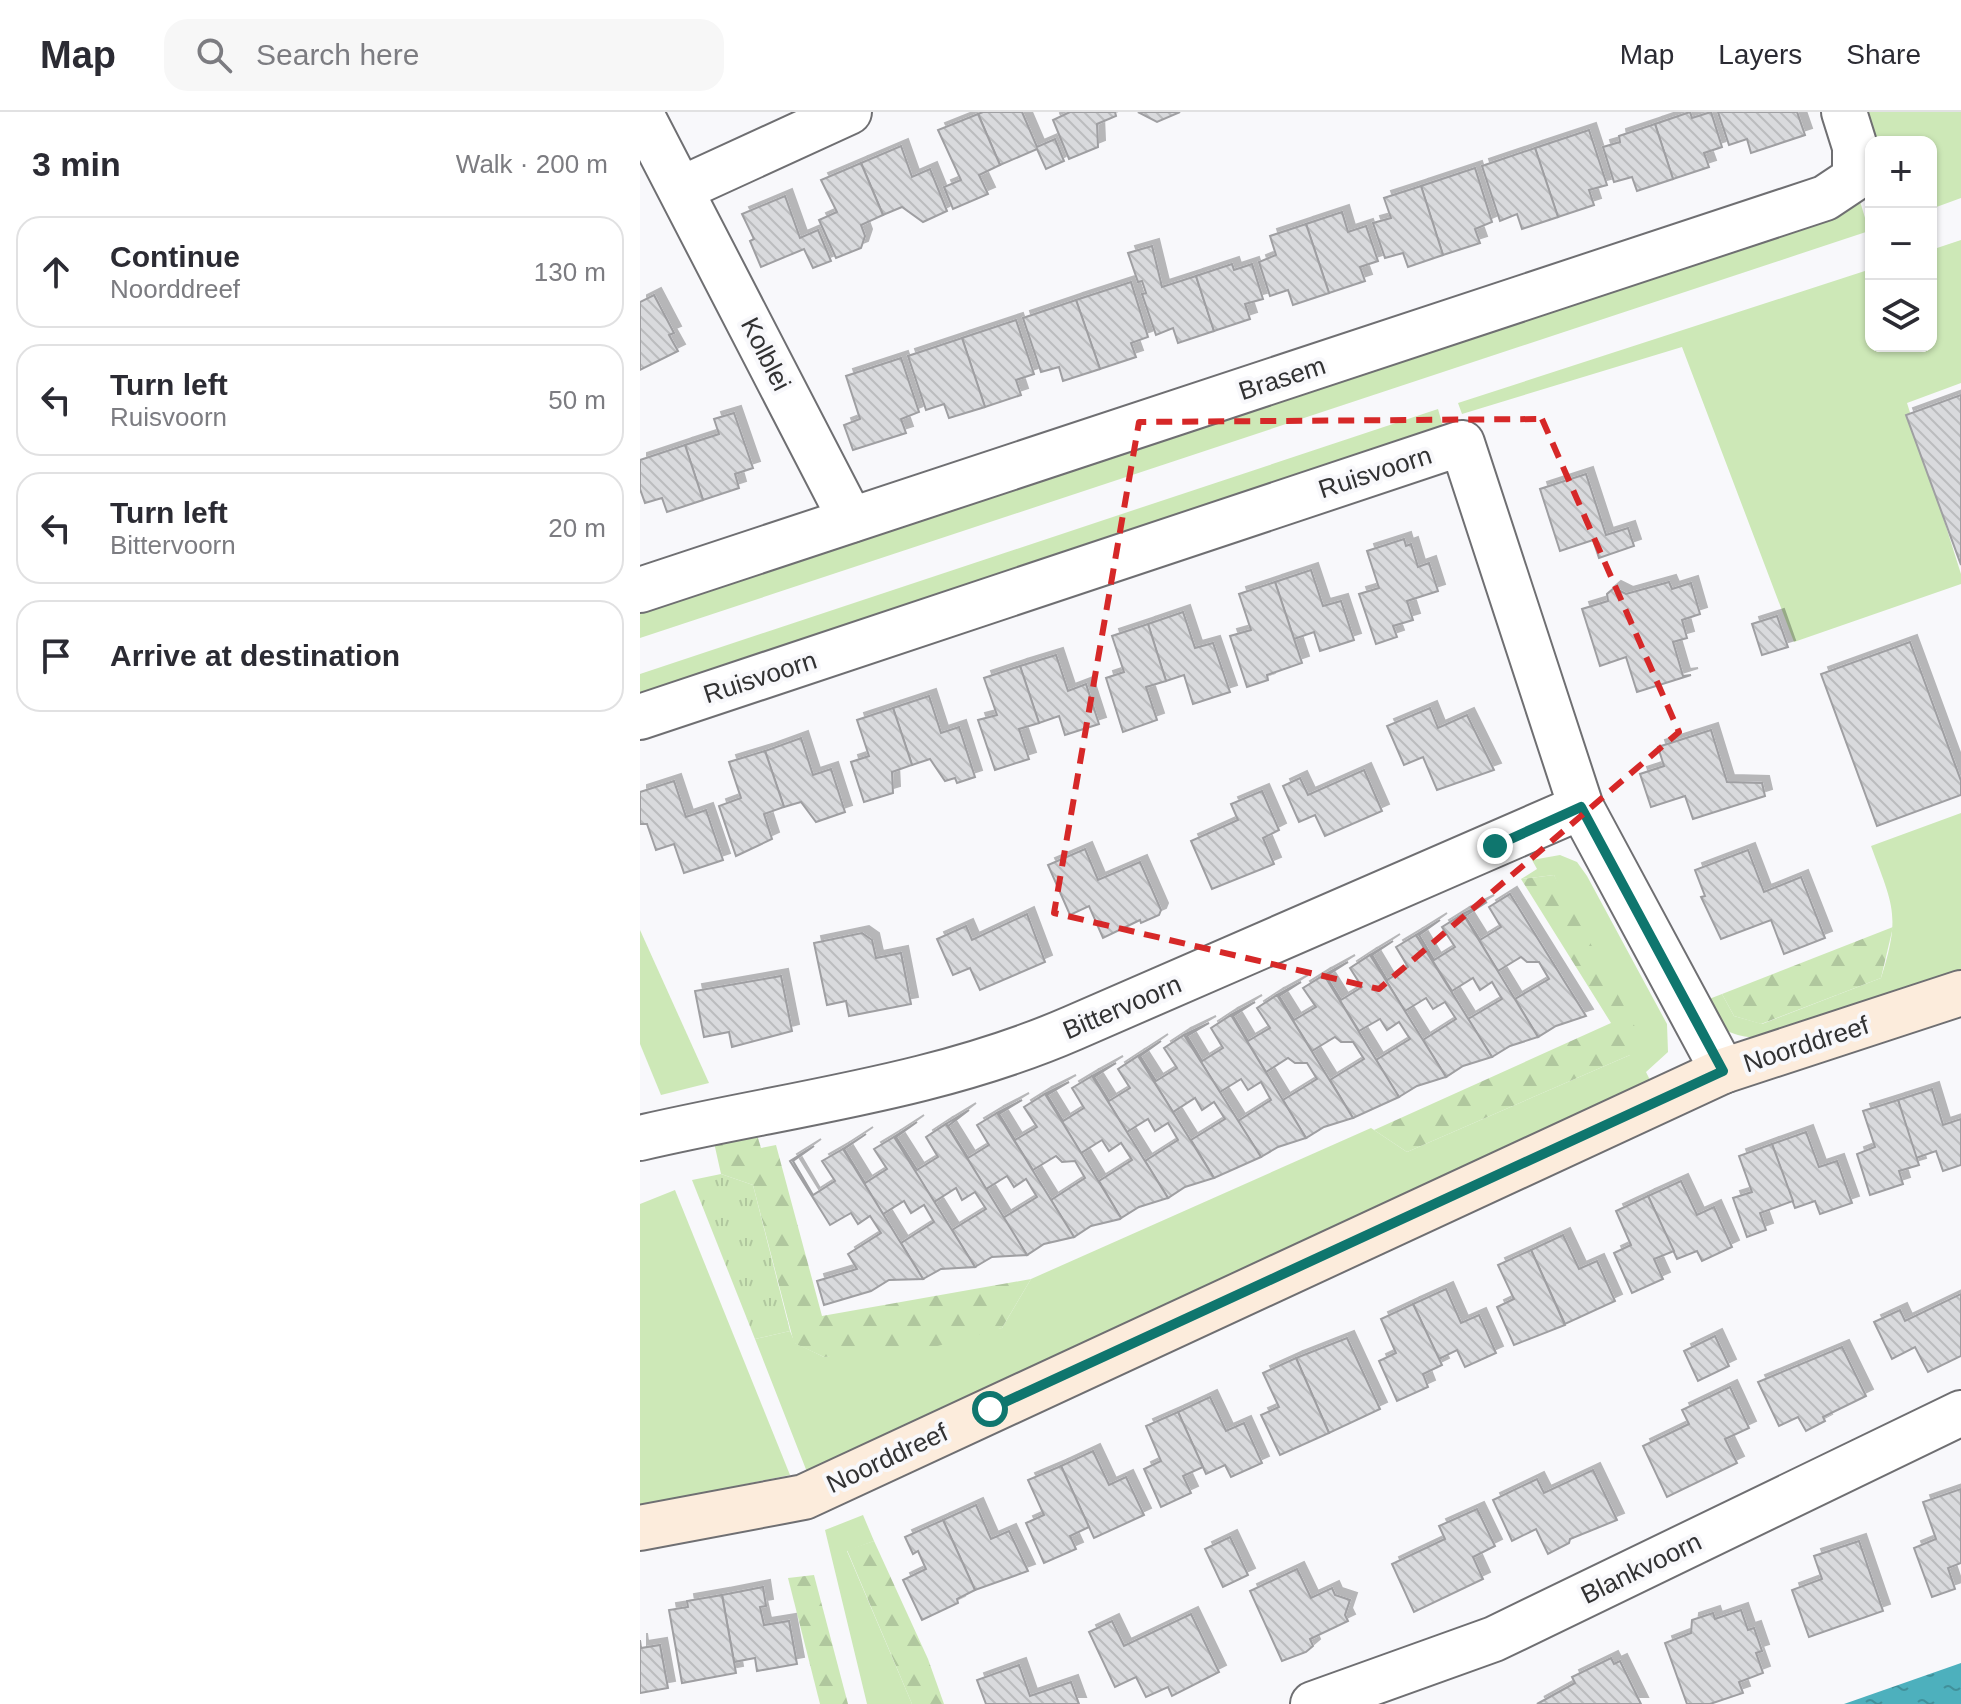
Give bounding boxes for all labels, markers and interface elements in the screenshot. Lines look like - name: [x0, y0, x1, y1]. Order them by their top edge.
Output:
- search box: [164, 19, 724, 91]
- icon: search: [192, 33, 236, 77]
- text: Map: [40, 34, 116, 76]
- text: Search here: [256, 38, 419, 71]
- text: Map: [1620, 39, 1674, 70]
- text: Layers: [1718, 39, 1802, 70]
- text: Share: [1846, 39, 1921, 70]
- map controls: [1865, 136, 1937, 352]
- button: +: [1865, 136, 1937, 208]
- text: 3 min: [32, 145, 121, 183]
- text: Walk · 200 m: [456, 149, 608, 179]
- button: −: [1865, 208, 1937, 280]
- text: Continue: [110, 240, 240, 273]
- icon: ahead: [34, 250, 78, 294]
- text: 130 m: [534, 257, 606, 287]
- text: Noorddreef: [110, 274, 240, 304]
- button: layers: [1865, 280, 1937, 352]
- street label: Kolblei: [735, 312, 797, 396]
- street label: Brasem: [1235, 350, 1329, 406]
- text: Turn left: [110, 368, 228, 401]
- icon: left: [34, 378, 78, 422]
- text: 50 m: [548, 385, 606, 415]
- text: Ruisvoorn: [110, 402, 227, 432]
- street label: Ruisvoorn: [1315, 440, 1435, 504]
- text: Turn left: [110, 496, 228, 529]
- icon: left: [34, 506, 78, 550]
- text: 20 m: [548, 513, 606, 543]
- text: Bittervoorn: [110, 530, 236, 560]
- icon: arrive: [34, 634, 78, 678]
- text: Arrive at destination: [110, 639, 400, 672]
- street label: Ruisvoorn: [700, 645, 820, 709]
- route end: [1477, 828, 1513, 864]
- street label: Bittervoorn: [1058, 969, 1186, 1045]
- street label: Noorddreef: [1740, 1009, 1873, 1078]
- route start: [972, 1391, 1008, 1427]
- street label: Noorddreef: [822, 1417, 953, 1499]
- street label: Blankvoorn: [1576, 1526, 1706, 1610]

